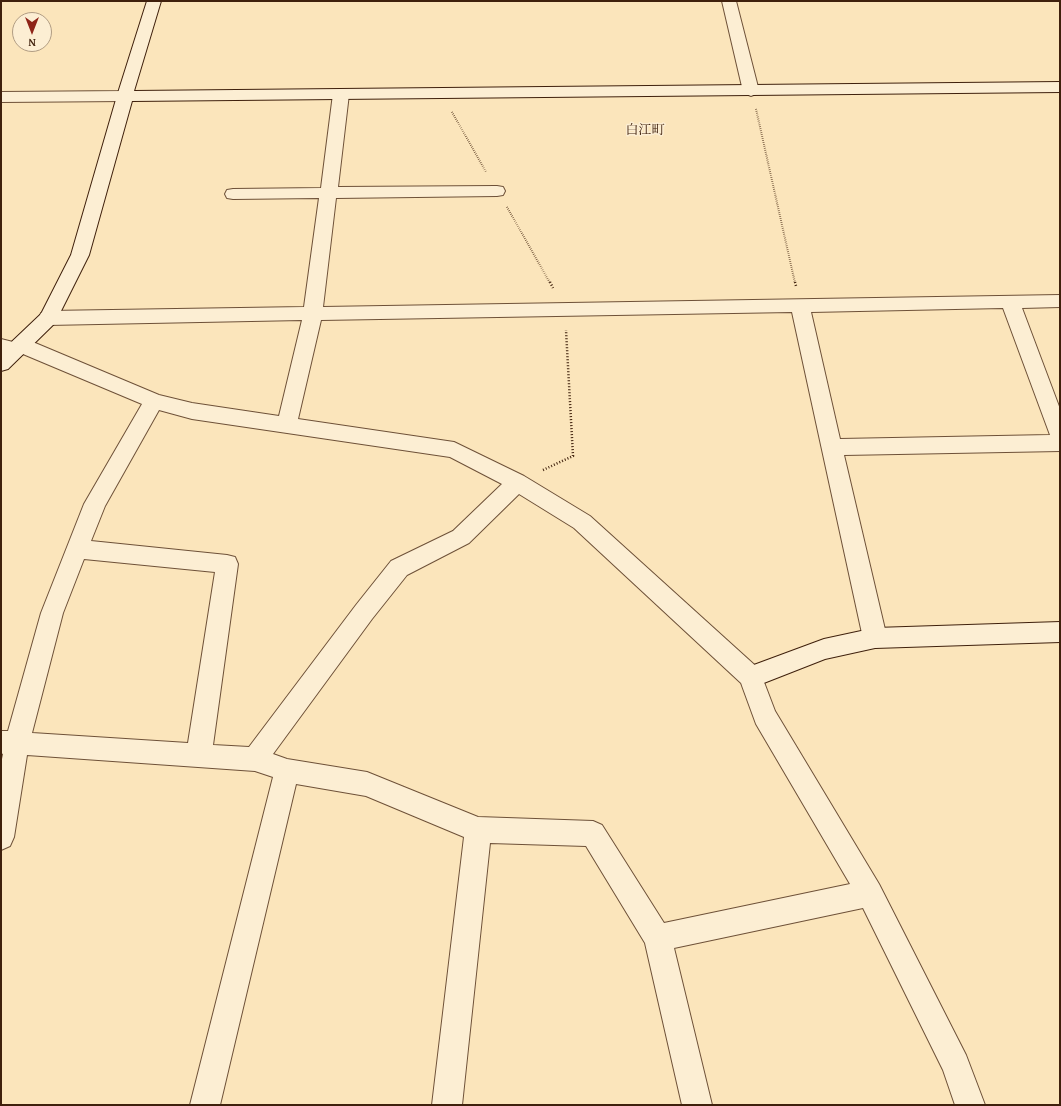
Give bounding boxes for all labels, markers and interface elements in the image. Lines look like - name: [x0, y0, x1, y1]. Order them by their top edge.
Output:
- north arrow: [12, 12, 52, 52]
- text: N: [28, 35, 36, 51]
- district label: 白江町: [626, 123, 664, 139]

